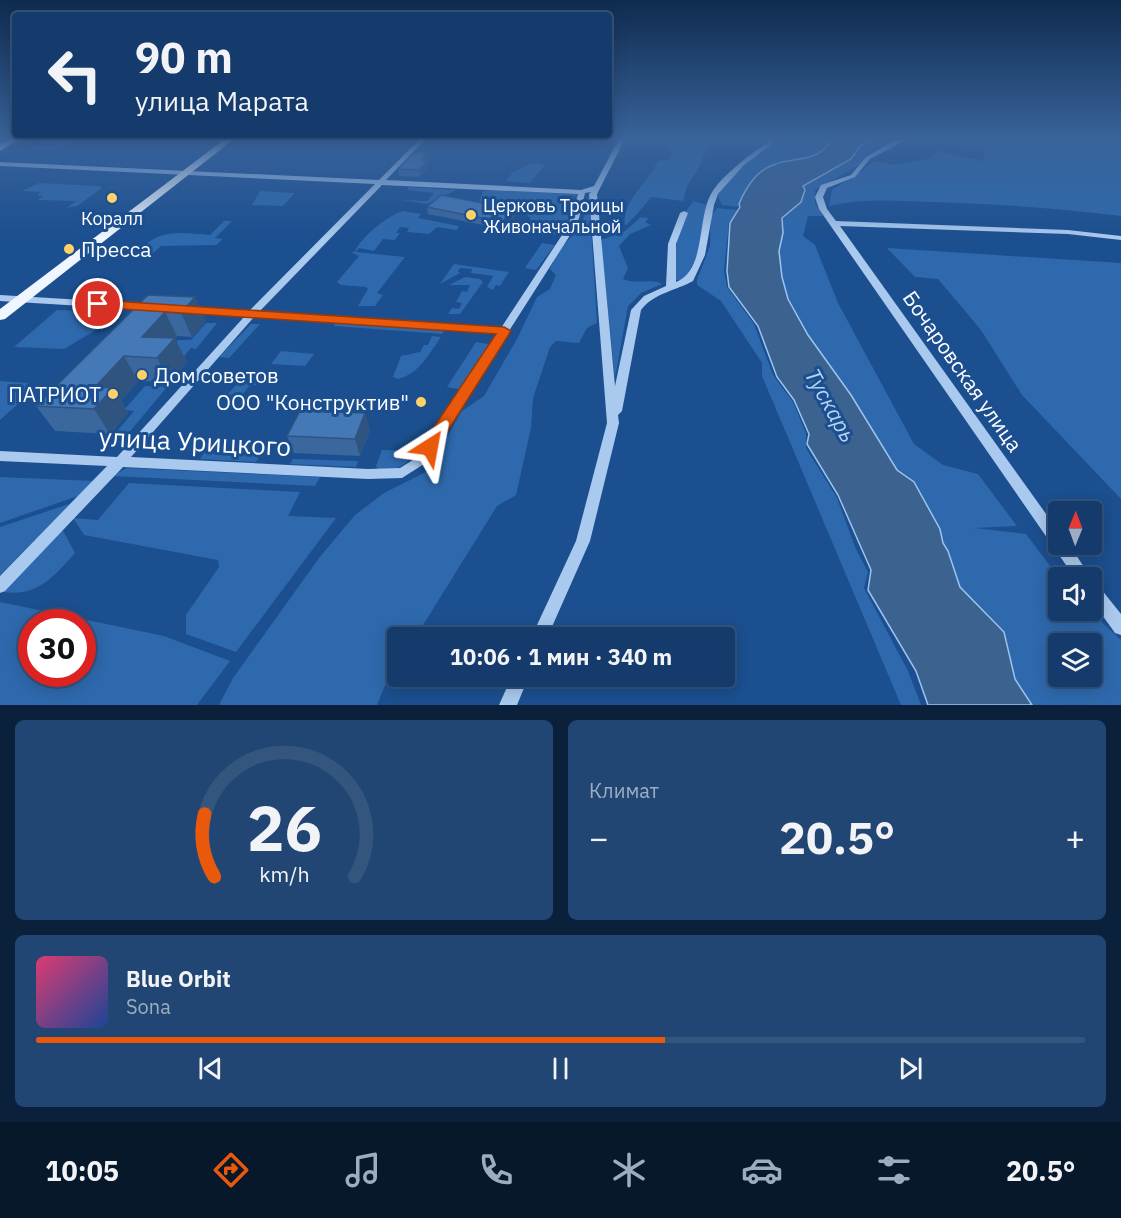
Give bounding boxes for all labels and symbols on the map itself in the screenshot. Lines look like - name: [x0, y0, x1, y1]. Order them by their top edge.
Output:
- marker: Коралл: [105, 191, 119, 205]
- place label: Церковь Троицы Живоначальной: [483, 194, 624, 238]
- place label: Коралл: [81, 207, 143, 230]
- marker: Церковь Троицы Живоначальной: [464, 208, 478, 222]
- place label: Пресса: [81, 235, 151, 263]
- marker: Пресса: [62, 242, 76, 256]
- pin: [72, 278, 123, 329]
- street label: Бочаровская улица: [897, 285, 1029, 457]
- place label: Дом советов: [154, 361, 279, 389]
- water label: Тускарь: [799, 363, 863, 447]
- marker: Дом советов: [135, 368, 149, 382]
- place label: ПАТРИОТ: [8, 380, 101, 408]
- marker: ПАТРИОТ: [106, 387, 120, 401]
- place label: ООО "Конструктив": [216, 388, 409, 416]
- marker: ООО "Конструктив": [414, 395, 428, 409]
- position arrow: [398, 415, 462, 479]
- street label: улица Урицкого: [98, 419, 292, 463]
- north arrow: [1048, 501, 1102, 555]
- speed limit sign: 30: [18, 609, 96, 687]

